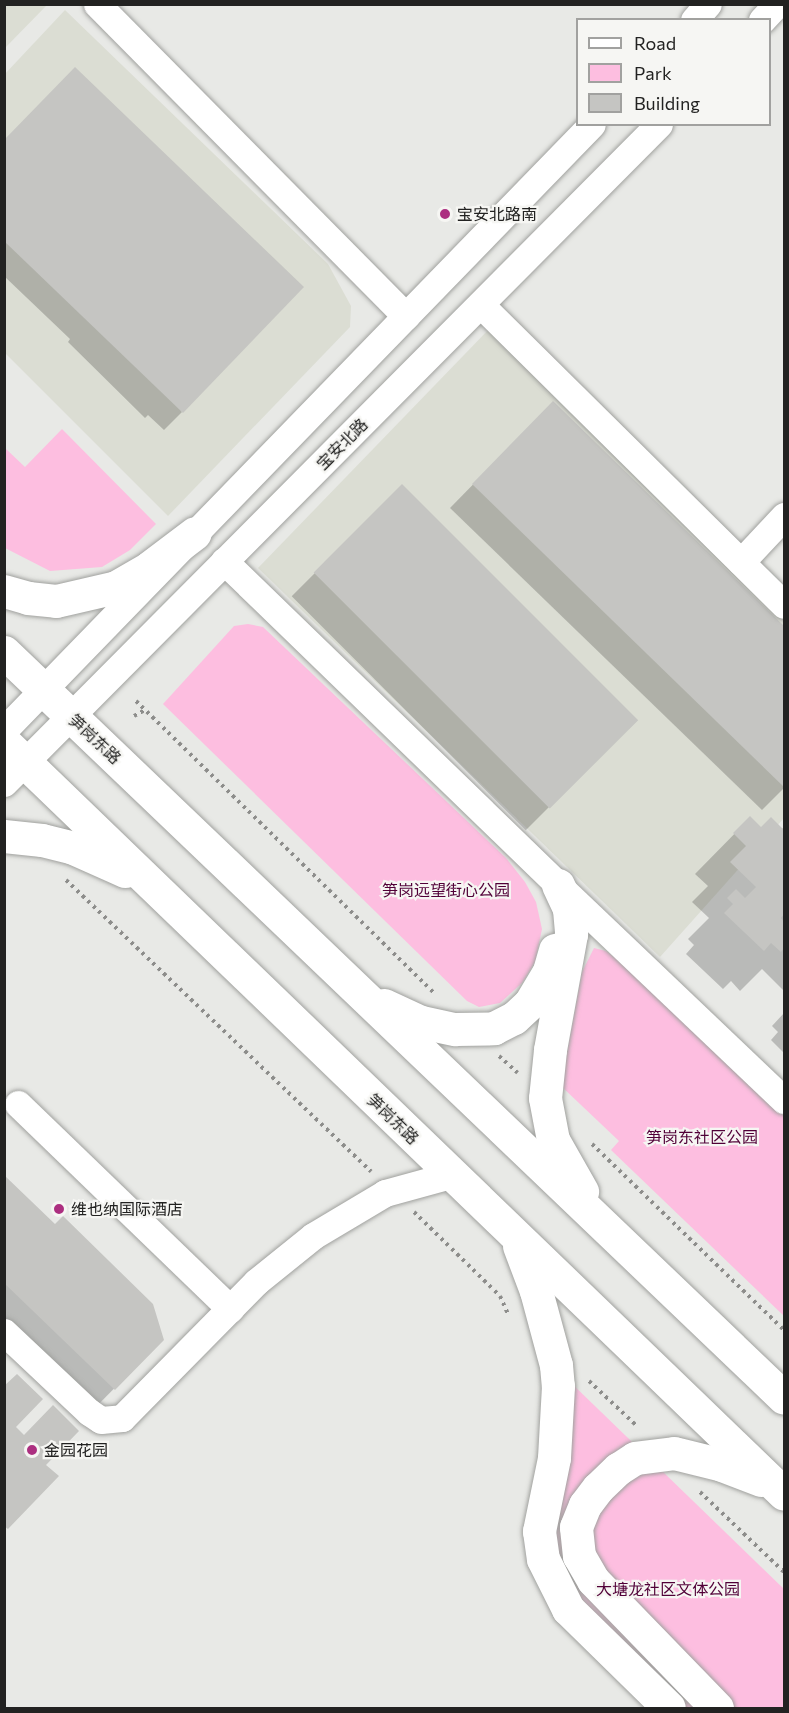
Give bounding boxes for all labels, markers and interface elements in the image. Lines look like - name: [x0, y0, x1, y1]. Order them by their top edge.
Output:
- legend: [576, 18, 771, 126]
- text: Road: [634, 32, 676, 54]
- text: Park: [634, 62, 672, 84]
- text: Building: [634, 92, 700, 114]
- place label: 宝安北路南: [457, 204, 537, 224]
- marker: 宝安北路南: [438, 207, 452, 221]
- street label: 宝安北路: [313, 415, 371, 473]
- street label: 笋岗东路: [65, 710, 125, 768]
- park label: 笋岗远望街心公园: [382, 880, 510, 900]
- street label: 笋岗东路: [363, 1090, 423, 1148]
- park label: 笋岗东社区公园: [646, 1127, 758, 1147]
- place label: 维也纳国际酒店: [71, 1199, 183, 1219]
- marker: 维也纳国际酒店: [52, 1202, 66, 1216]
- place label: 金园花园: [44, 1440, 108, 1460]
- marker: 金园花园: [25, 1443, 39, 1457]
- park label: 大塘龙社区文体公园: [596, 1579, 740, 1599]

